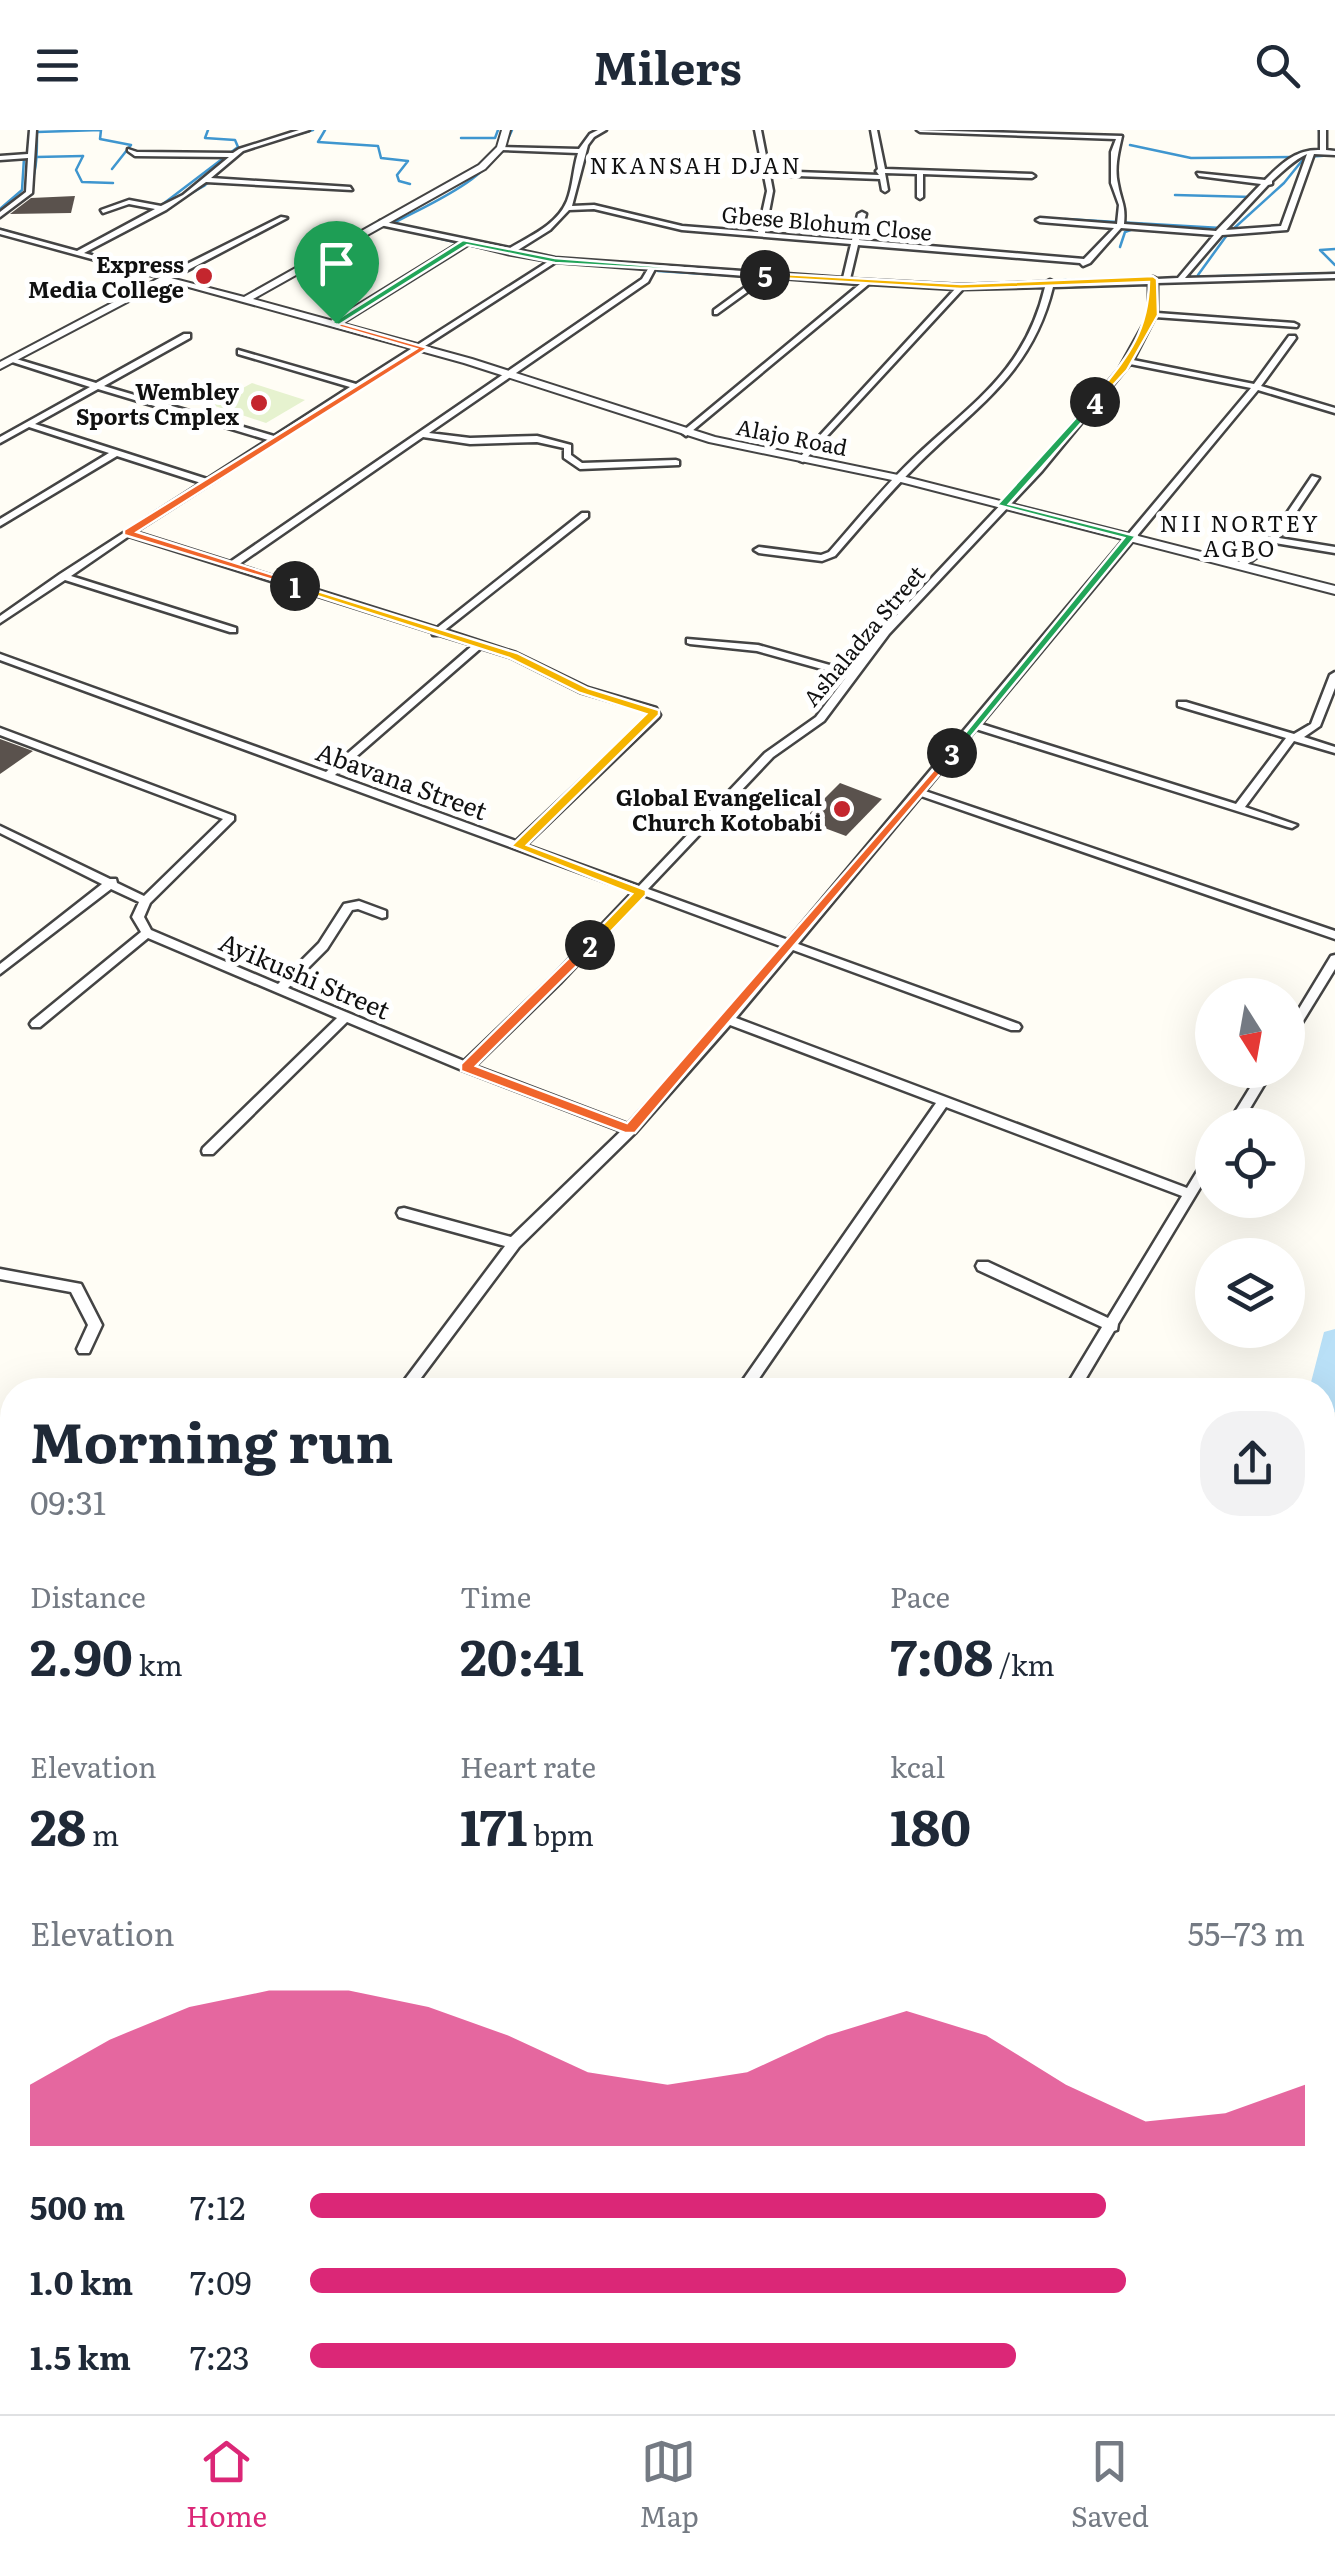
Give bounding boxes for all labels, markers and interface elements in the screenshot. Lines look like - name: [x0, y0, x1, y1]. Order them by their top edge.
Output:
- text: Milers: [593, 32, 742, 99]
- icon: menu: [30, 38, 85, 93]
- icon: search: [1250, 38, 1305, 93]
- district label: NKANSAH DJAN: [590, 148, 802, 181]
- street label: Gbese Blohum Close: [721, 196, 933, 248]
- pin: [294, 221, 379, 324]
- icon: arrive: [309, 236, 364, 291]
- place label: Express Media College: [28, 247, 184, 305]
- pin: 5: [740, 250, 790, 300]
- text: 5: [757, 254, 773, 296]
- marker: Express Media College: [193, 265, 215, 287]
- place label: Wembley Sports Cmplex: [76, 374, 240, 432]
- pin: 4: [1070, 377, 1120, 427]
- text: 4: [1087, 381, 1103, 423]
- marker: Wembley Sports Cmplex: [248, 392, 270, 414]
- street label: Alajo Road: [734, 409, 850, 463]
- district label: NII NORTEY AGBO: [1160, 506, 1320, 564]
- street label: Ashaladza Street: [794, 557, 932, 713]
- pin: 1: [270, 561, 320, 611]
- text: 1: [289, 565, 301, 607]
- pin: 3: [927, 728, 977, 778]
- street label: Abavana Street: [311, 732, 493, 828]
- text: 3: [944, 732, 960, 774]
- place label: Global Evangelical Church Kotobabi: [616, 780, 822, 838]
- marker: Global Evangelical Church Kotobabi: [831, 798, 853, 820]
- pin: 2: [565, 920, 615, 970]
- street label: Ayikushi Street: [214, 922, 396, 1028]
- text: 2: [582, 924, 598, 966]
- north arrow: [1195, 978, 1305, 1088]
- map controls: [1195, 978, 1305, 1348]
- button: locate: [1195, 1108, 1305, 1218]
- button: layers: [1195, 1238, 1305, 1348]
- text: Morning run: [30, 1398, 393, 1480]
- button: share: [1200, 1411, 1305, 1516]
- text: 09:31: [30, 1477, 106, 1525]
- text: Distance: [30, 1575, 146, 1617]
- text: Time: [460, 1575, 531, 1617]
- text: Pace: [890, 1575, 950, 1617]
- text: 2.90: [30, 1617, 133, 1691]
- text: 20:41: [460, 1617, 584, 1691]
- text: 7:08: [890, 1617, 993, 1691]
- text: km: [133, 1643, 183, 1685]
- text: /km: [993, 1643, 1055, 1685]
- text: Elevation: [30, 1745, 157, 1787]
- text: Heart rate: [460, 1745, 596, 1787]
- text: kcal: [890, 1745, 945, 1787]
- text: 28: [30, 1787, 86, 1861]
- text: 171: [460, 1787, 528, 1861]
- text: 180: [890, 1787, 971, 1861]
- text: m: [86, 1813, 119, 1855]
- text: bpm: [528, 1813, 594, 1855]
- text: Elevation: [30, 1908, 175, 1956]
- text: 55–73 m: [1188, 1908, 1305, 1956]
- text: 500 m: [30, 2182, 125, 2230]
- text: 7:12: [190, 2182, 246, 2230]
- text: 1.0 km: [30, 2257, 133, 2305]
- text: 7:09: [190, 2257, 251, 2305]
- text: 1.5 km: [30, 2332, 131, 2380]
- text: 7:23: [190, 2332, 250, 2380]
- tab: Home: [186, 2434, 267, 2536]
- tab: Map: [639, 2434, 699, 2536]
- tab: Saved: [1071, 2434, 1149, 2536]

